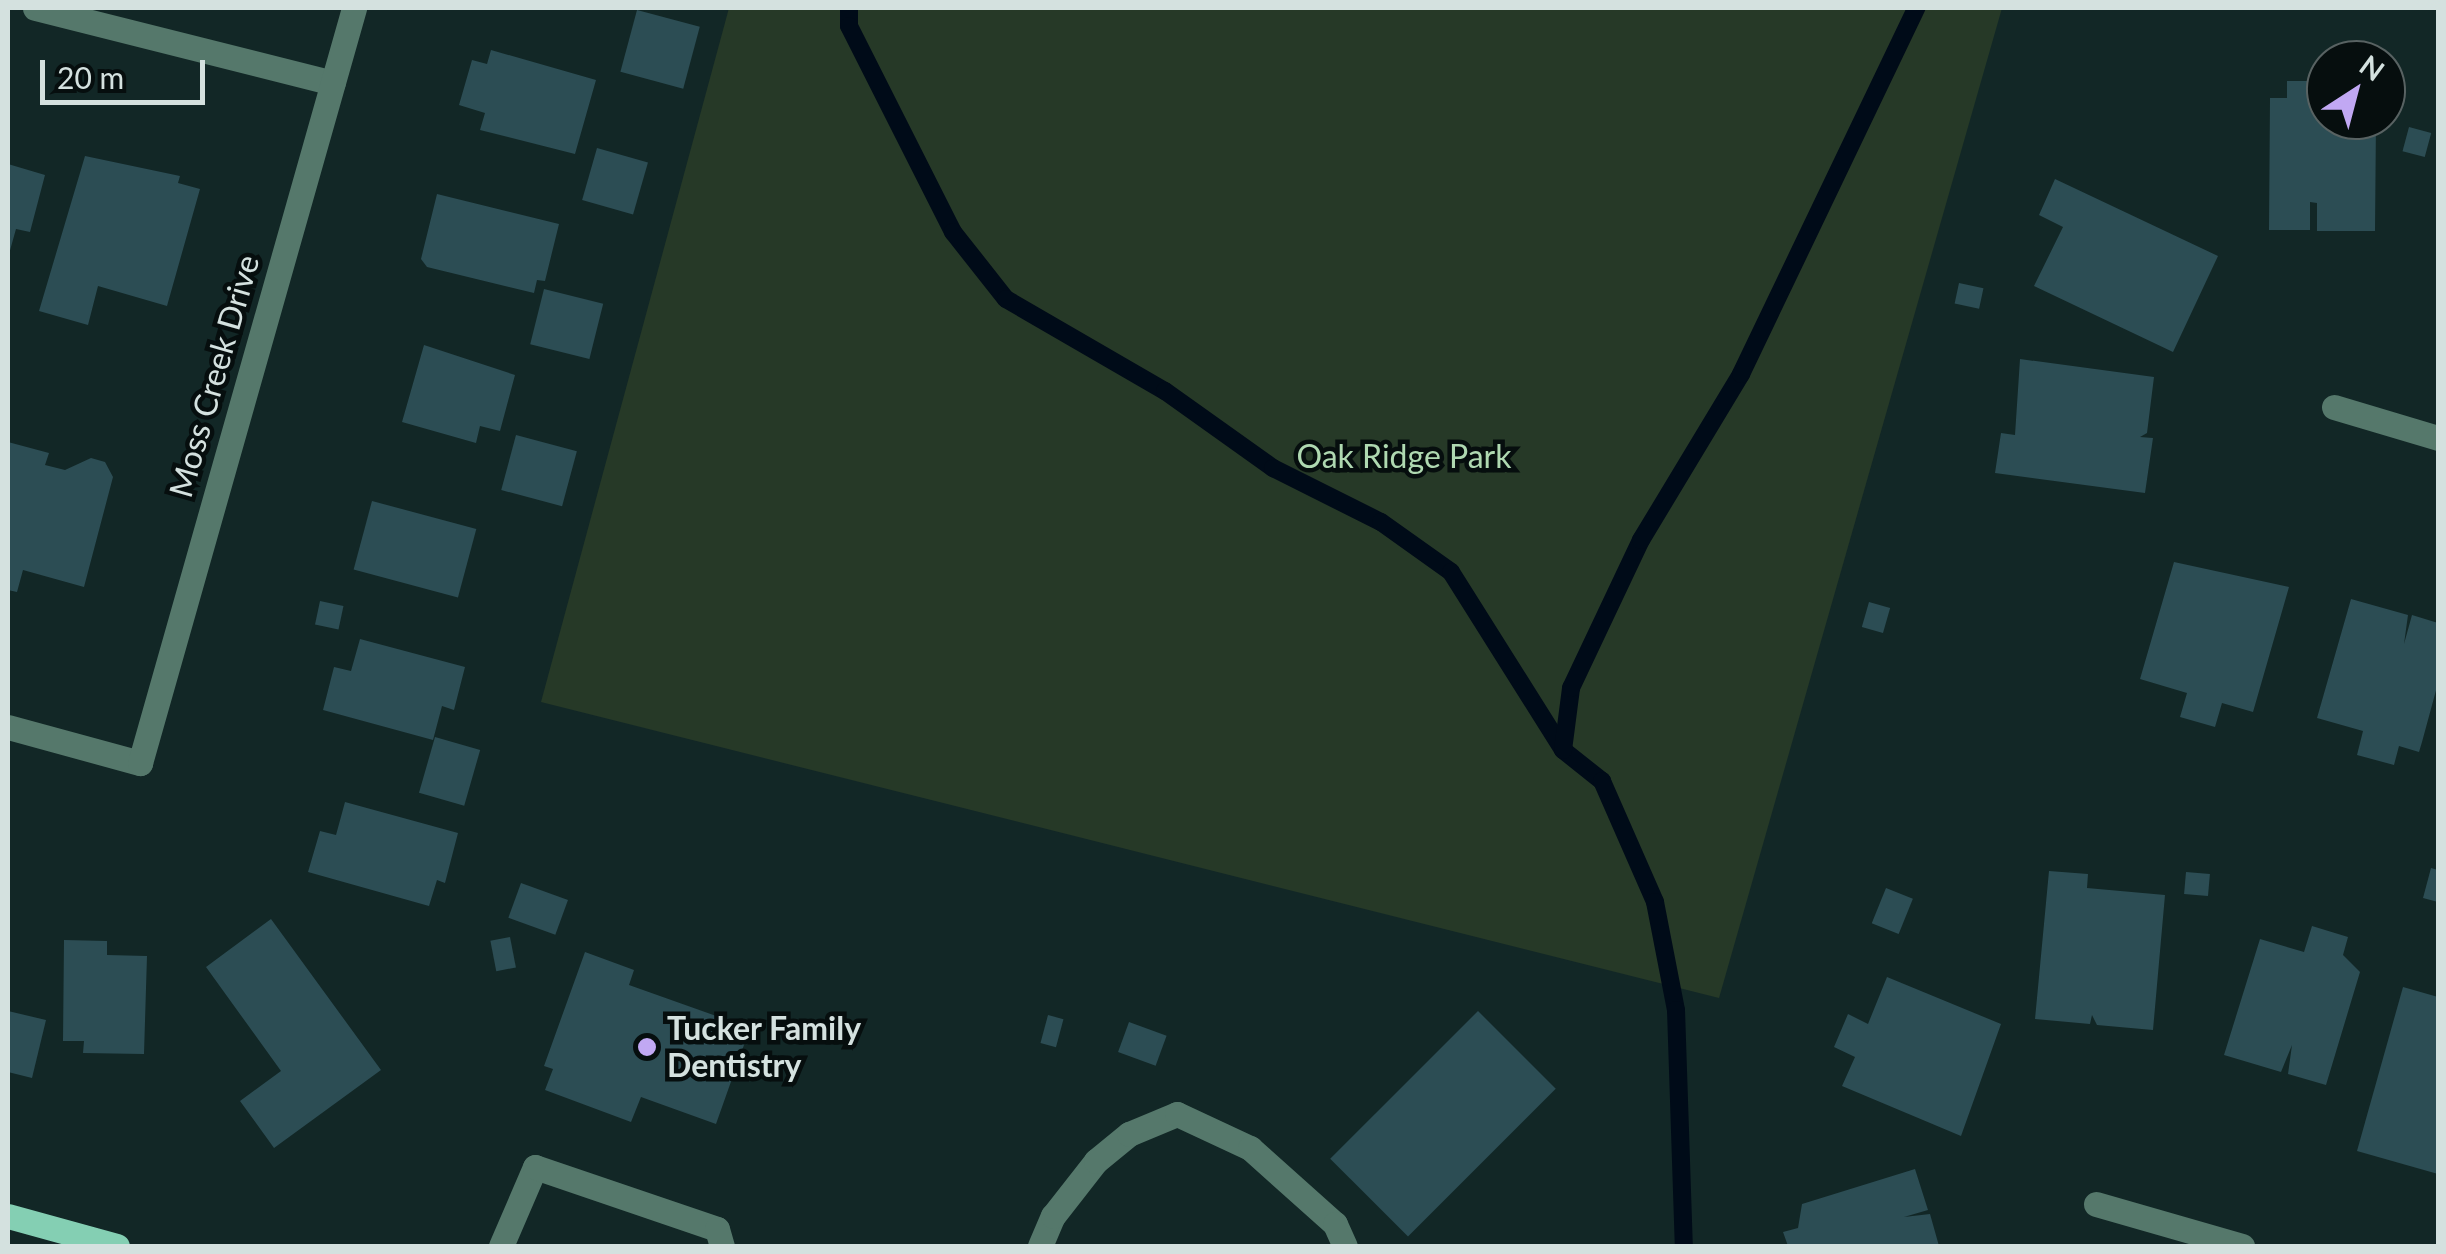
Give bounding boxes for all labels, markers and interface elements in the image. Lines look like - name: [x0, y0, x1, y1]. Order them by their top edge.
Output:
- scale bar: [45, 40, 210, 102]
- north arrow: [2306, 40, 2406, 140]
- text: N: [2354, 47, 2391, 87]
- text: 20 m: [57, 59, 124, 95]
- street label: Moss Creek Drive: [161, 251, 267, 501]
- park label: Oak Ridge Park: [1297, 437, 1511, 475]
- place label: Tucker Family Dentistry: [667, 1010, 862, 1085]
- marker: Tucker Family Dentistry: [636, 1036, 658, 1058]

